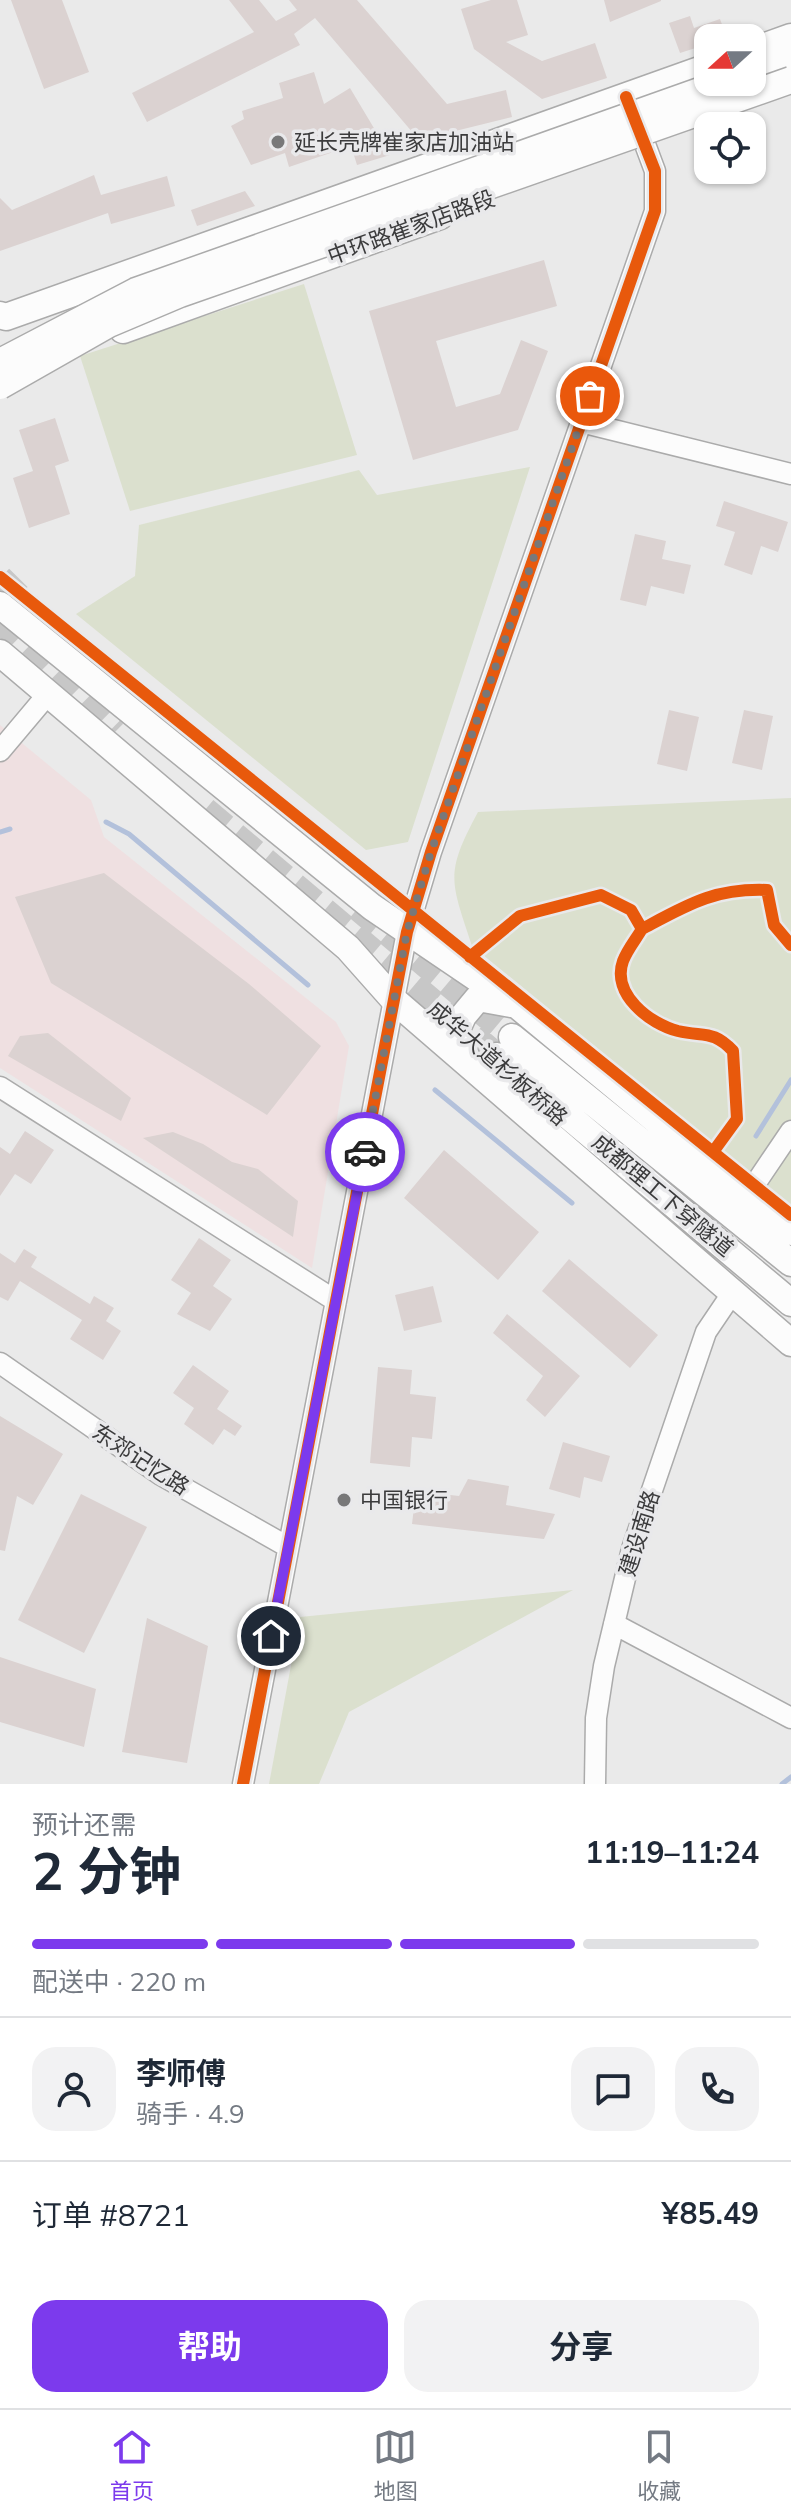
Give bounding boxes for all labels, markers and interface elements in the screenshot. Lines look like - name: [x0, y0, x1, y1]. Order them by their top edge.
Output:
- north arrow: [694, 24, 766, 96]
- map controls: [694, 24, 766, 184]
- button: locate: [694, 112, 766, 184]
- place label: 延长壳牌崔家店加油站: [294, 128, 514, 156]
- marker: 延长壳牌崔家店加油站: [269, 133, 287, 151]
- street label: 中环路崔家店路段: [324, 184, 498, 270]
- pin: [556, 362, 624, 430]
- icon: bag: [568, 374, 612, 418]
- street label: 成华大道杉板桥路: [422, 995, 574, 1131]
- courier: [325, 1112, 405, 1192]
- street label: 成都理工下穿隧道: [587, 1128, 739, 1262]
- icon: car: [343, 1130, 387, 1174]
- street label: 东郊记忆路: [87, 1417, 195, 1501]
- place label: 中国银行: [360, 1486, 448, 1514]
- street label: 建设南路: [613, 1487, 665, 1579]
- marker: 中国银行: [335, 1491, 353, 1509]
- pin: [237, 1602, 305, 1670]
- icon: home: [249, 1614, 293, 1658]
- text: 预计还需: [32, 1808, 136, 1841]
- text: 11:19–11:24: [585, 1833, 759, 1871]
- text: 2 分钟: [32, 1838, 181, 1903]
- text: 配送中 · 220 m: [32, 1965, 206, 1998]
- button: person: [32, 2047, 116, 2131]
- button: chat: [571, 2047, 655, 2131]
- button: phone: [675, 2047, 759, 2131]
- text: 李师傅: [136, 2054, 226, 2092]
- text: 骑手 · 4.9: [136, 2097, 245, 2130]
- text: ¥85.49: [662, 2194, 759, 2232]
- text: 订单 #8721: [32, 2196, 190, 2234]
- button: 帮助: [32, 2300, 388, 2392]
- button: 分享: [404, 2300, 759, 2392]
- tab: 首页: [110, 2425, 154, 2505]
- tab: 地图: [373, 2425, 417, 2505]
- tab: 收藏: [637, 2425, 681, 2505]

